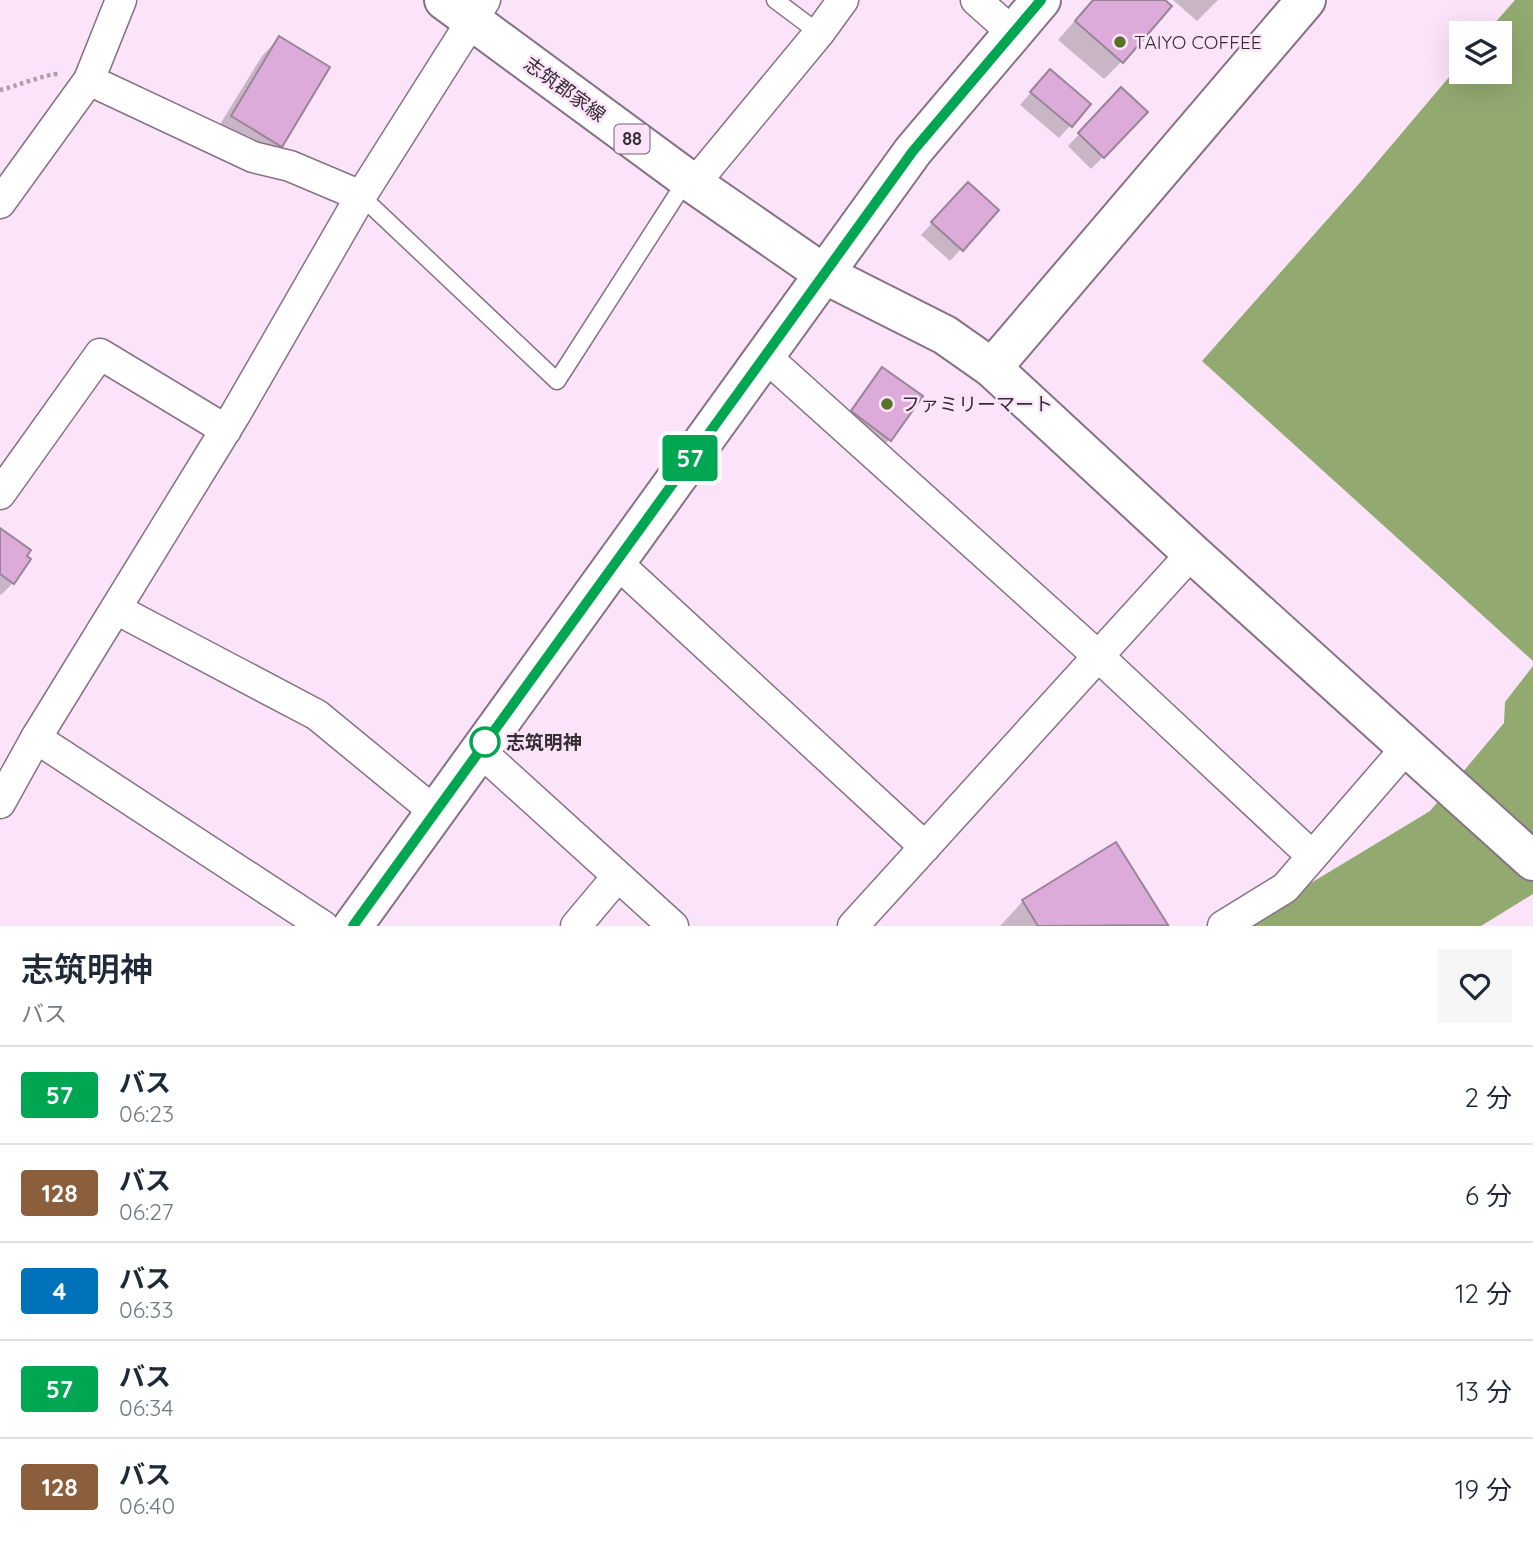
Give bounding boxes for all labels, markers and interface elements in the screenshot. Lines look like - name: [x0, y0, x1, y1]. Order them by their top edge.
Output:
- map controls: [1449, 21, 1512, 84]
- button: layers: [1449, 21, 1512, 84]
- place label: TAIYO COFFEE: [1134, 30, 1262, 54]
- marker: TAIYO COFFEE: [1112, 34, 1128, 50]
- street label: 志筑郡家線: [520, 51, 610, 127]
- road number: 88: [614, 124, 650, 154]
- place label: ファミリーマート: [901, 392, 1053, 416]
- marker: ファミリーマート: [879, 396, 895, 412]
- line badge: 57: [658, 435, 722, 481]
- text: 57: [677, 443, 704, 473]
- marker: 志筑明神: [470, 727, 500, 757]
- place label: 志筑明神: [506, 730, 582, 754]
- text: 志筑明神: [21, 948, 153, 989]
- button: heart: [1438, 949, 1512, 1023]
- text: バス: [21, 999, 67, 1028]
- text: バス: [119, 1066, 171, 1099]
- text: 57: [46, 1080, 73, 1110]
- text: 2 分: [1464, 1081, 1512, 1114]
- text: 06:23: [119, 1099, 174, 1128]
- text: バス: [119, 1164, 171, 1197]
- text: 128: [41, 1178, 78, 1208]
- text: 6 分: [1465, 1179, 1512, 1212]
- text: 06:27: [119, 1197, 173, 1226]
- text: バス: [119, 1262, 171, 1295]
- text: 4: [52, 1276, 67, 1306]
- text: 12 分: [1455, 1277, 1512, 1310]
- text: 06:33: [119, 1295, 173, 1324]
- text: バス: [119, 1360, 171, 1393]
- text: 57: [46, 1374, 73, 1404]
- text: 13 分: [1456, 1375, 1512, 1408]
- text: 06:34: [119, 1393, 174, 1422]
- text: バス: [119, 1458, 171, 1491]
- text: 128: [41, 1472, 78, 1502]
- text: 19 分: [1455, 1473, 1512, 1506]
- text: 06:40: [119, 1491, 175, 1520]

